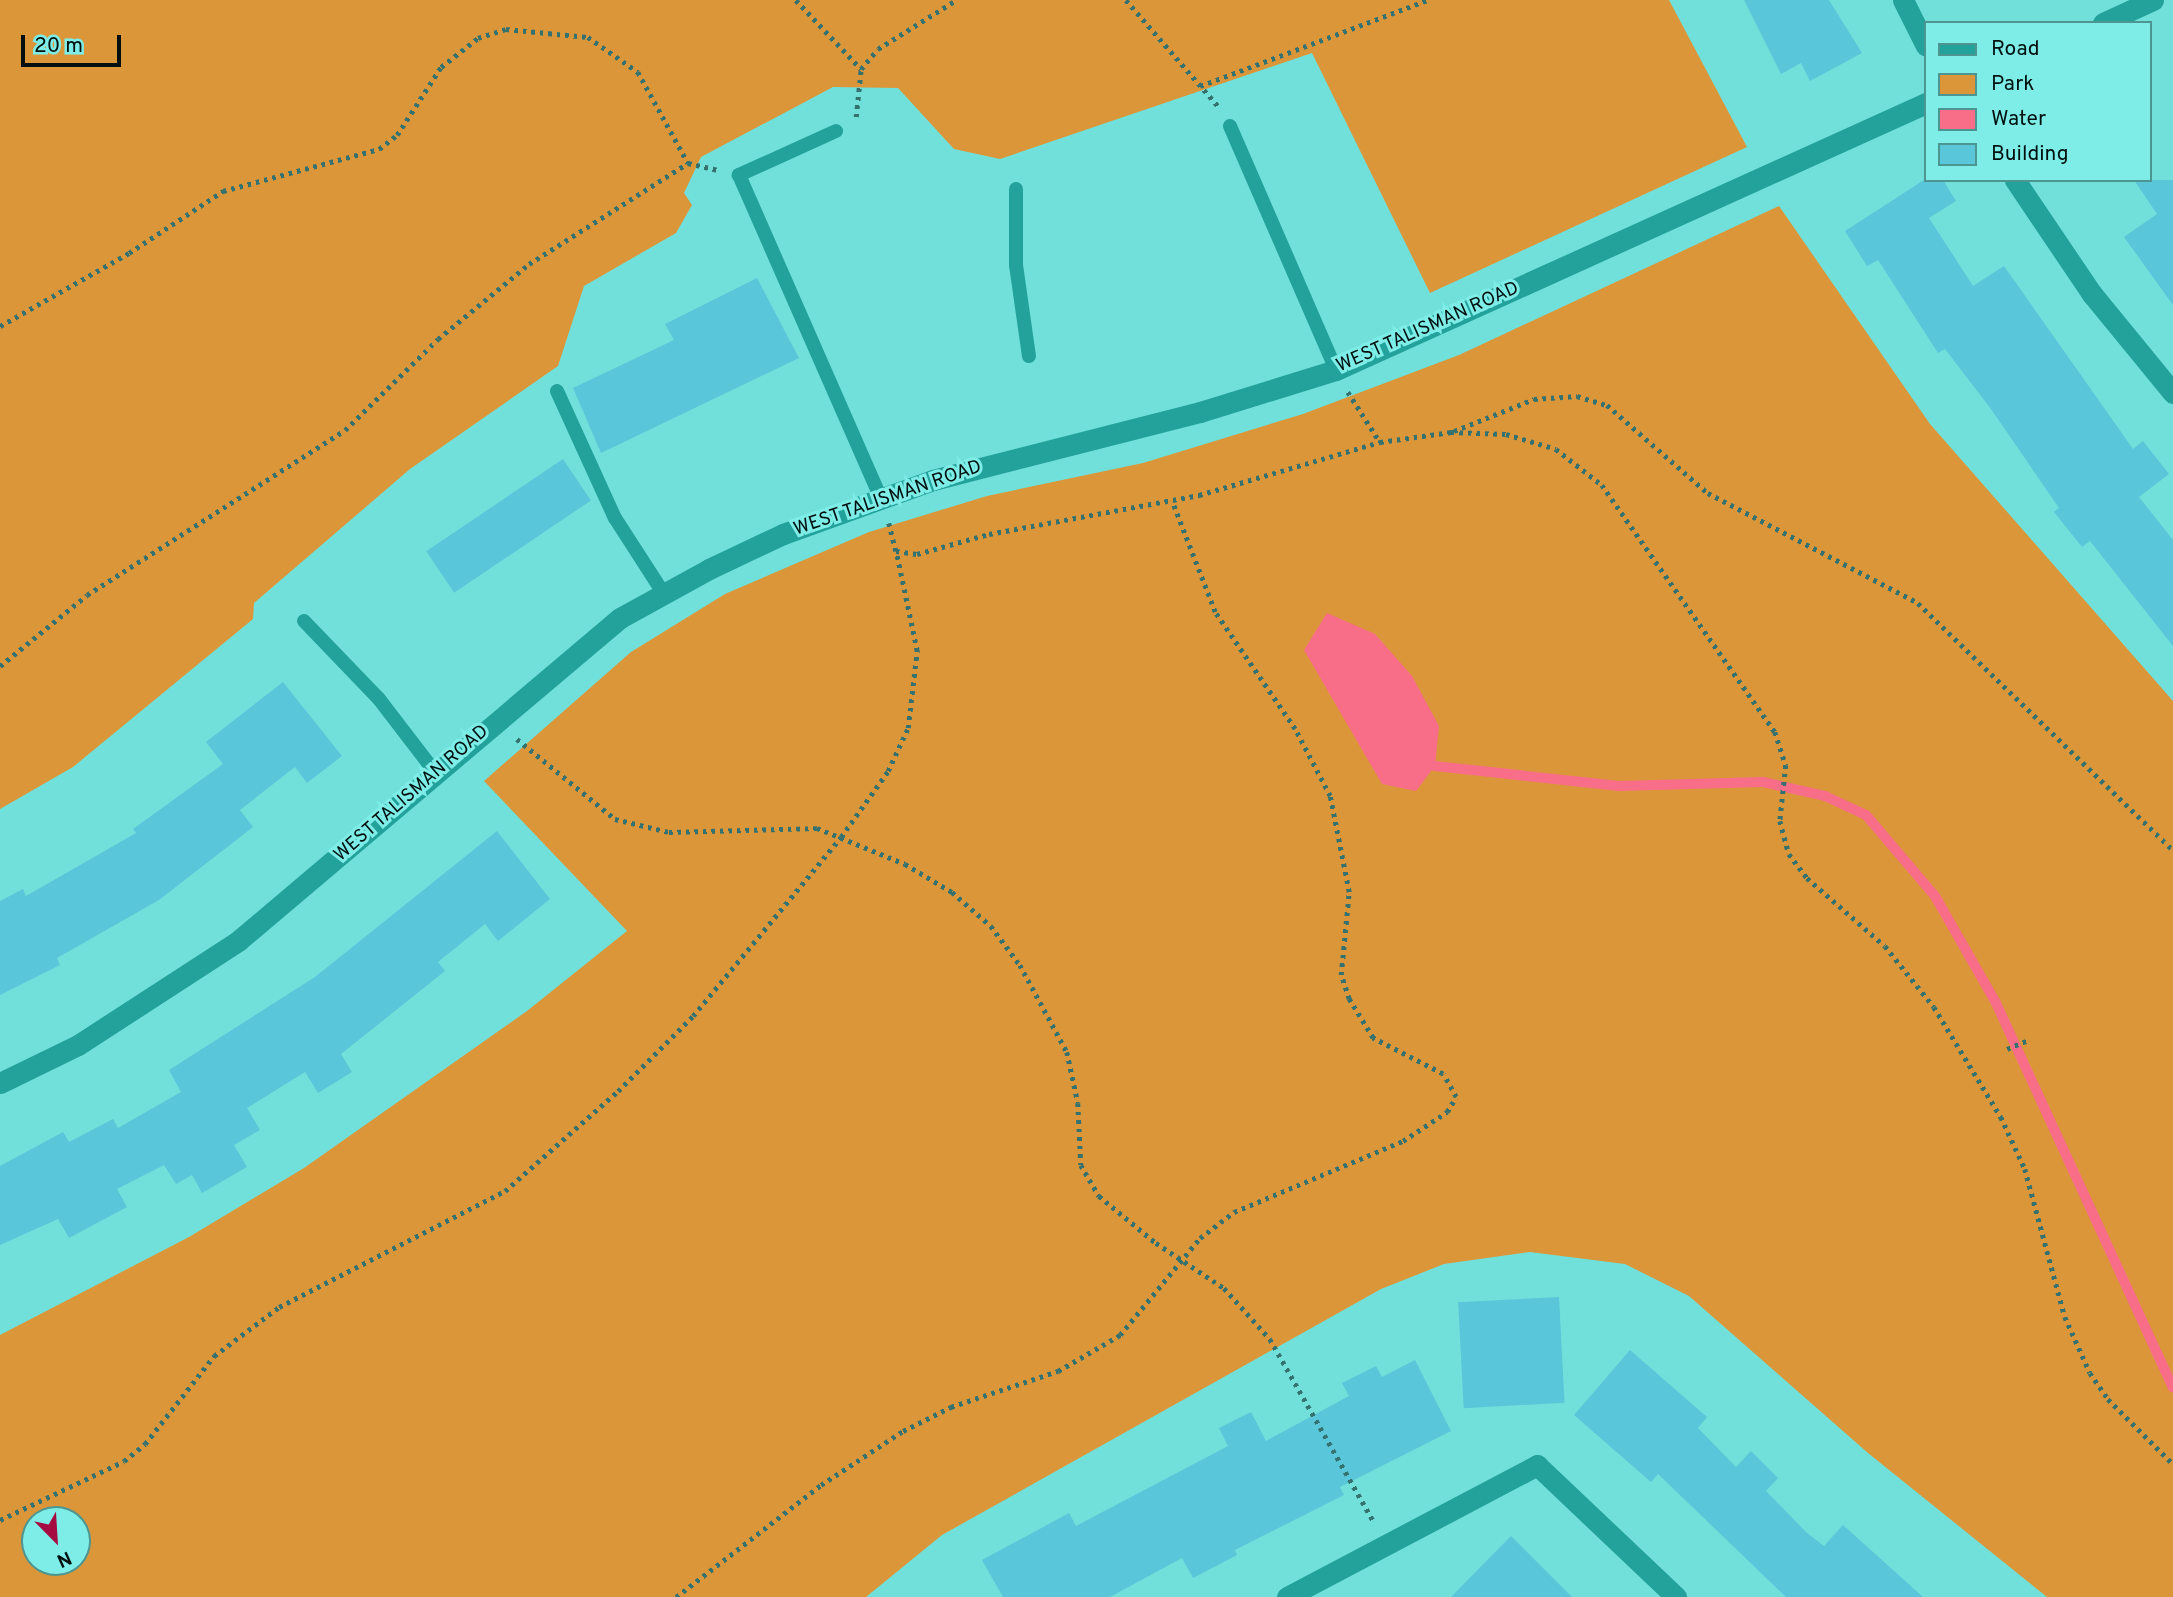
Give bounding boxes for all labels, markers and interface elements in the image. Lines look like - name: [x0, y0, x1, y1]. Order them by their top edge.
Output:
- scale bar: [24, 21, 124, 65]
- legend: [1924, 21, 2152, 182]
- text: 20 m: [34, 33, 83, 60]
- text: Road: [1991, 36, 2040, 63]
- text: Park: [1991, 71, 2034, 98]
- text: Water: [1991, 106, 2046, 133]
- text: Building: [1991, 141, 2069, 168]
- street label: WEST TALISMAN ROAD: [1333, 277, 1523, 379]
- street label: WEST TALISMAN ROAD: [790, 456, 986, 542]
- street label: WEST TALISMAN ROAD: [330, 720, 494, 868]
- north arrow: [21, 1506, 91, 1576]
- text: N: [53, 1545, 75, 1572]

